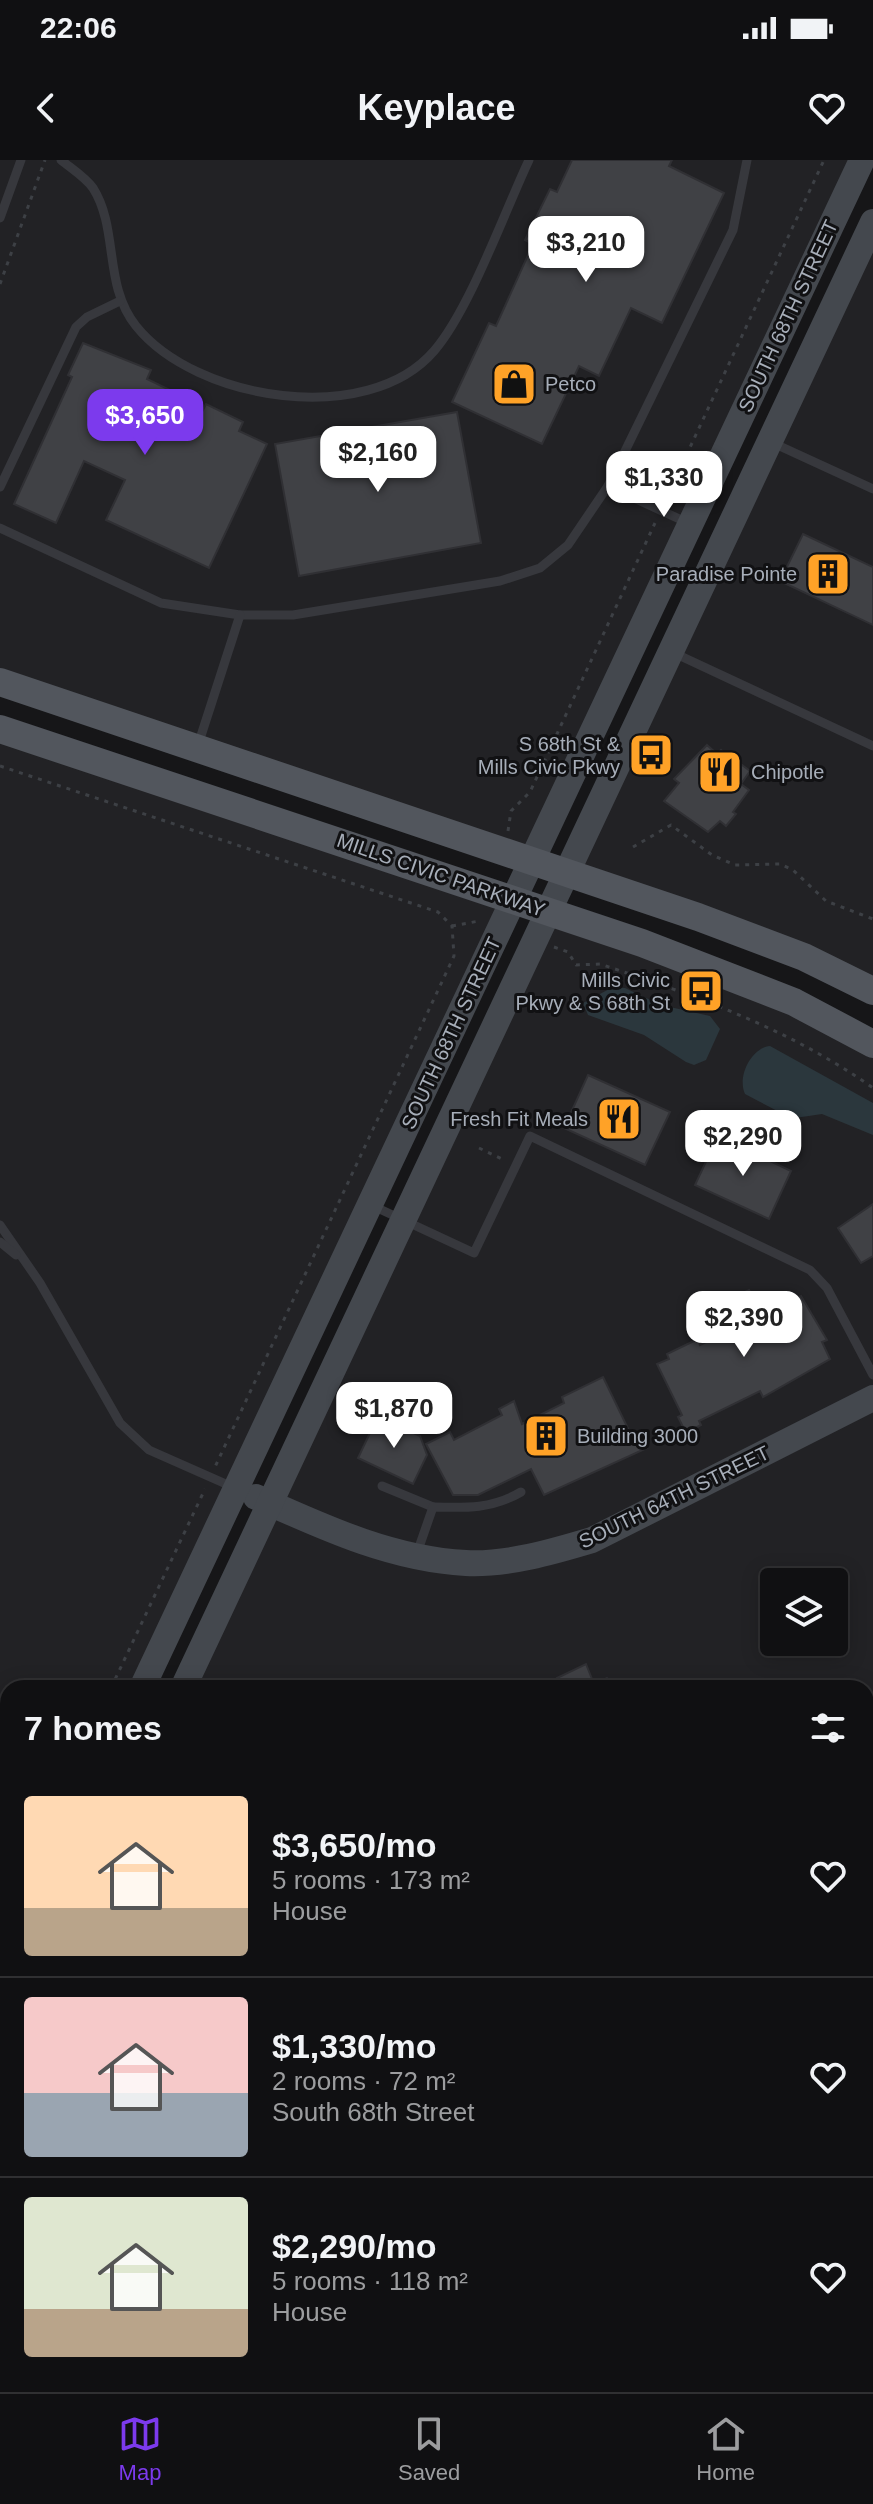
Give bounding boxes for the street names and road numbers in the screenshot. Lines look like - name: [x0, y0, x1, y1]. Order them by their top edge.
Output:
- street label: SOUTH 68TH STREET: [734, 217, 842, 415]
- street label: MILLS CIVIC PARKWAY: [334, 829, 548, 921]
- street label: SOUTH 68TH STREET: [397, 934, 505, 1132]
- street label: SOUTH 64TH STREET: [575, 1441, 773, 1553]

